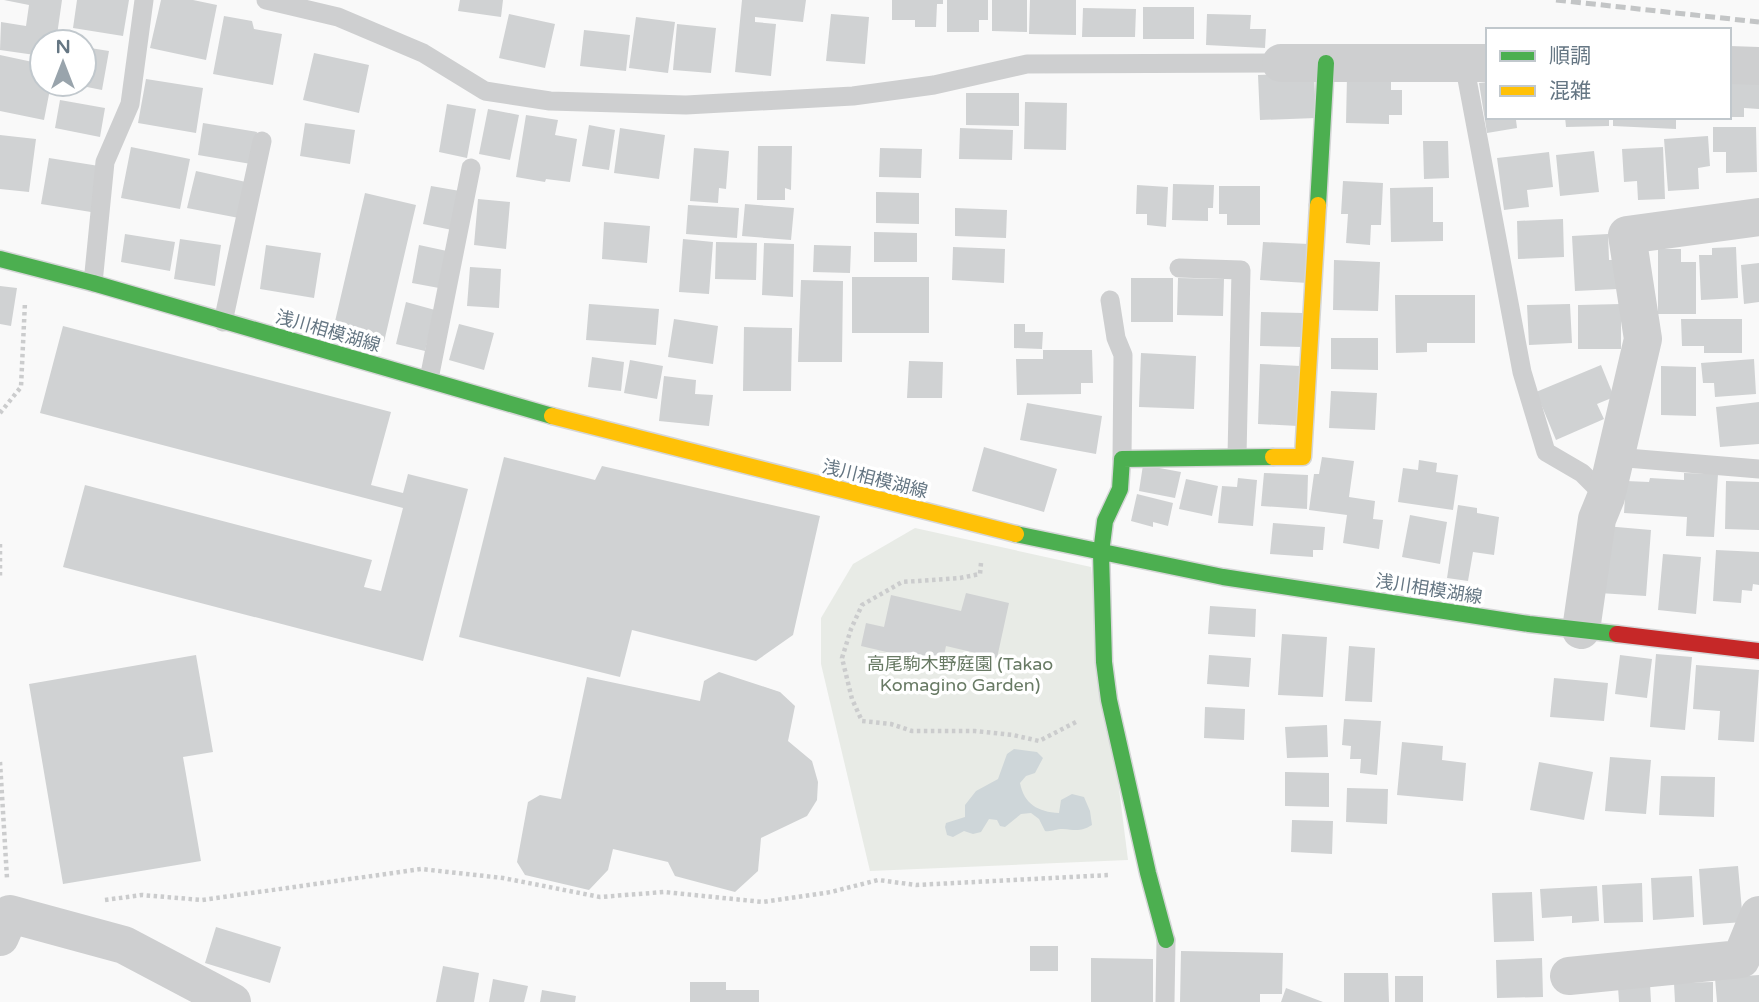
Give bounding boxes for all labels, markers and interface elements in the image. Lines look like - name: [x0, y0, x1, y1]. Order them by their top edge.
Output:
- north arrow: [28, 28, 98, 98]
- legend: [1486, 28, 1731, 119]
- text: N: [55, 36, 71, 58]
- text: 順調: [1549, 44, 1591, 69]
- text: 混雑: [1549, 79, 1591, 104]
- street label: 浅川相模湖線: [273, 306, 383, 356]
- street label: 浅川相模湖線: [820, 455, 930, 503]
- street label: 浅川相模湖線: [1374, 570, 1484, 608]
- park label: 高尾駒木野庭園 (Takao Komagino Garden): [867, 653, 1053, 696]

